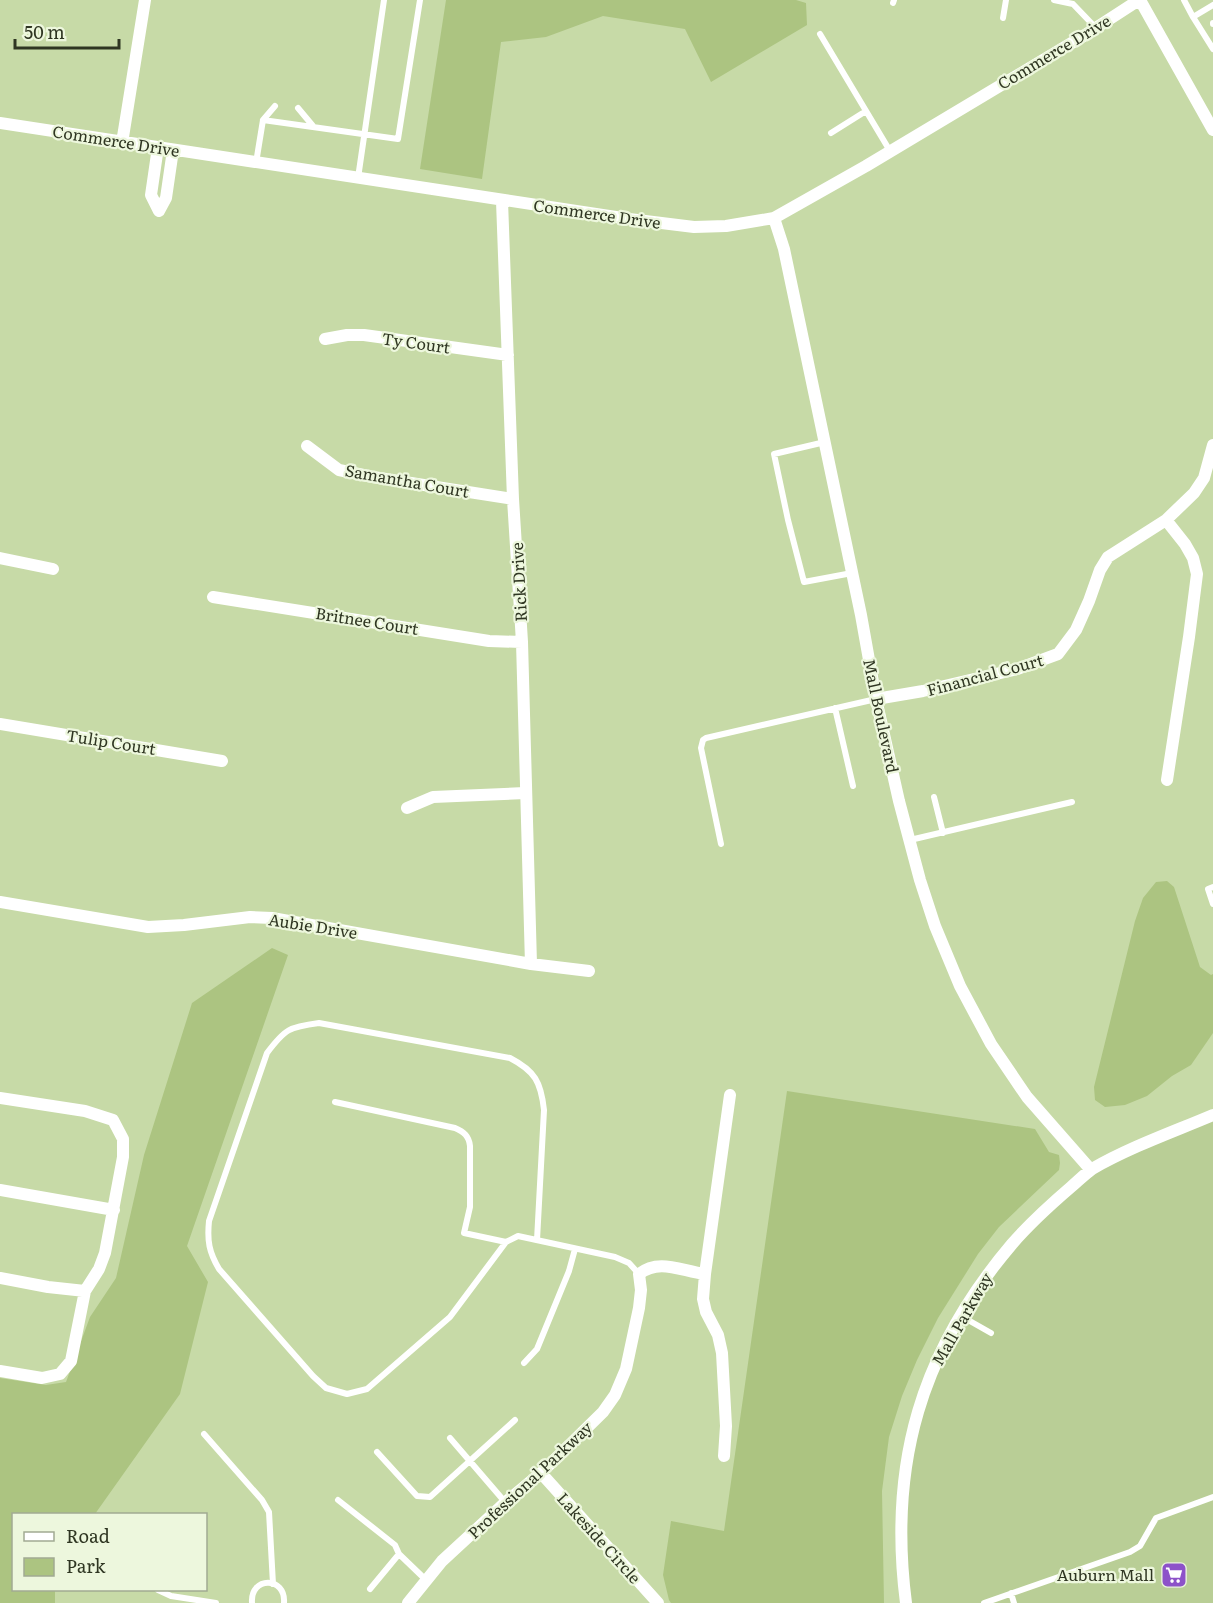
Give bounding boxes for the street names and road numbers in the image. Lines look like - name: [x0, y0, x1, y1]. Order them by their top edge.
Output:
- street label: Commerce Drive: [992, 8, 1115, 94]
- street label: Commerce Drive: [51, 118, 181, 162]
- street label: Commerce Drive: [532, 192, 662, 234]
- street label: Ty Court: [380, 325, 452, 359]
- street label: Samantha Court: [343, 457, 472, 503]
- street label: Rick Drive: [504, 542, 532, 623]
- street label: Britnee Court: [314, 600, 421, 640]
- street label: Financial Court: [924, 647, 1046, 701]
- street label: Mall Boulevard: [858, 656, 906, 775]
- street label: Tulip Court: [65, 722, 158, 760]
- street label: Aubie Drive: [267, 906, 359, 944]
- street label: Mall Parkway: [925, 1267, 998, 1369]
- street label: Professional Parkway: [462, 1414, 598, 1544]
- street label: Lakeside Circle: [552, 1486, 647, 1588]

